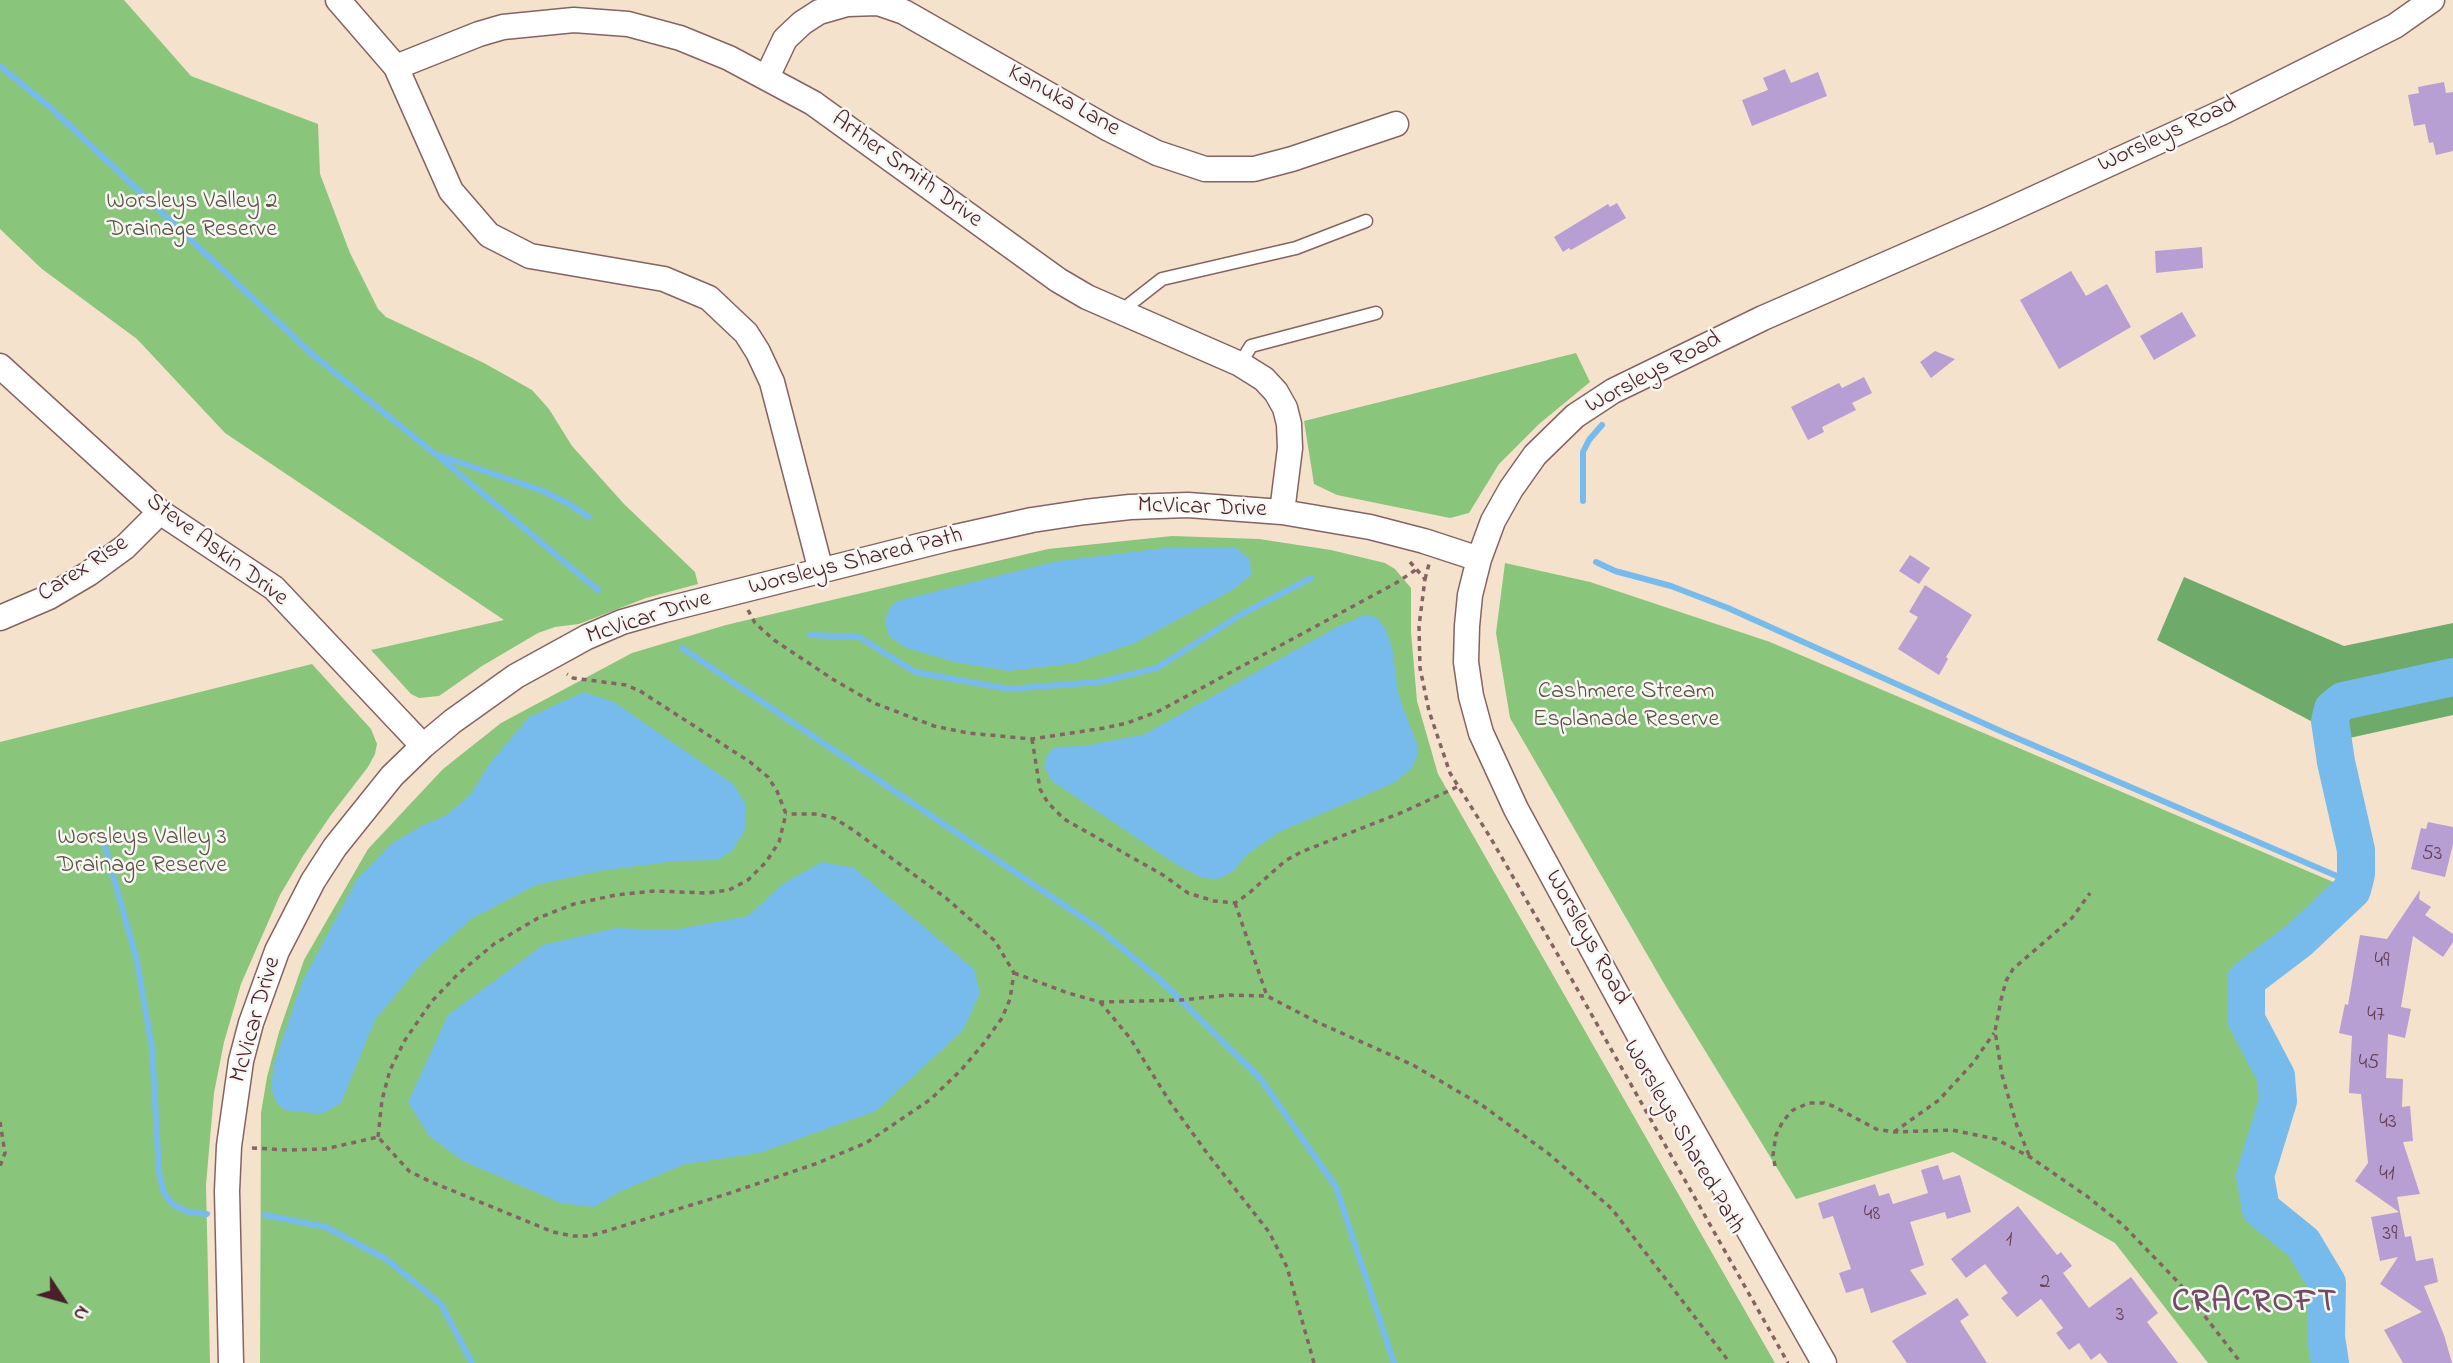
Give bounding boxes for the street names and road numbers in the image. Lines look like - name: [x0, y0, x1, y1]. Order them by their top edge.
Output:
- street label: Kanuka Lane: [1002, 59, 1124, 145]
- street label: Worsleys Road: [2094, 91, 2242, 181]
- street label: Arther Smith Drive: [825, 107, 987, 235]
- street label: Worsleys Road: [1581, 326, 1727, 422]
- street label: Steve Askin Drive: [139, 488, 293, 614]
- street label: McVicar Drive: [1137, 492, 1267, 526]
- street label: Worsleys Shared Path: [746, 522, 966, 604]
- street label: Carex Rise: [34, 530, 134, 610]
- street label: McVicar Drive: [583, 585, 715, 653]
- street label: Worsleys Road: [1537, 866, 1635, 1010]
- street label: McVicar Drive: [225, 954, 289, 1086]
- street label: Worsleys Shared Path: [1615, 1036, 1749, 1240]

